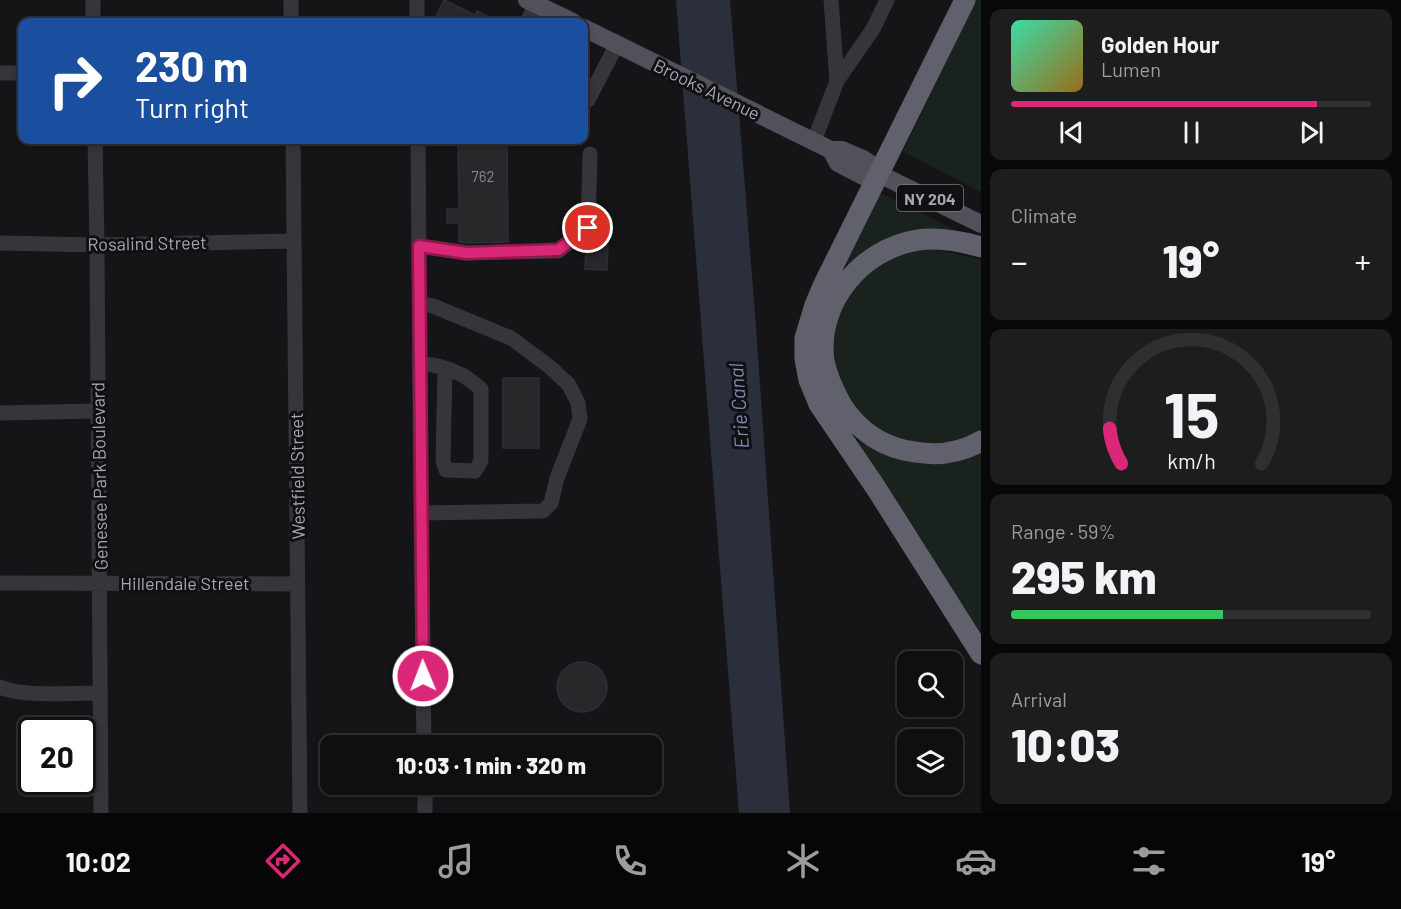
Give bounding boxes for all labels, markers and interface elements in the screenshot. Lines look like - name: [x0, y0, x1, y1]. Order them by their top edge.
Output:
- text: Golden Hour: [1101, 31, 1219, 57]
- text: 230 m: [135, 40, 248, 90]
- icon: right: [36, 42, 114, 120]
- street label: Brooks Avenue: [650, 54, 764, 124]
- text: Lumen: [1101, 57, 1161, 81]
- text: Turn right: [135, 91, 249, 123]
- icon: previous: [1055, 116, 1088, 149]
- icon: pause: [1175, 116, 1208, 149]
- icon: next: [1295, 116, 1328, 149]
- house number: 762: [472, 167, 494, 185]
- road number: NY 204: [897, 185, 963, 211]
- pin: [562, 202, 613, 253]
- text: Climate: [1011, 203, 1077, 227]
- icon: arrive: [571, 211, 604, 244]
- street label: Rosalind Street: [87, 231, 207, 255]
- text: 19°: [1163, 233, 1219, 287]
- text: −: [1011, 241, 1028, 281]
- text: +: [1355, 241, 1371, 281]
- water label: Erie Canal: [723, 362, 753, 450]
- text: 15: [1163, 376, 1219, 450]
- street label: Genesee Park Boulevard: [86, 382, 112, 570]
- street label: Westfield Street: [285, 412, 309, 540]
- text: km/h: [1167, 448, 1215, 473]
- text: Range · 59%: [1011, 519, 1115, 543]
- text: 295 km: [1011, 549, 1157, 603]
- street label: Hillendale Street: [120, 572, 250, 594]
- position arrow: [391, 644, 455, 708]
- map controls: [897, 651, 963, 795]
- button: search: [897, 651, 963, 717]
- text: Arrival: [1011, 687, 1067, 711]
- speed limit sign: 20: [18, 717, 96, 795]
- text: 10:03: [1011, 717, 1120, 771]
- button: layers: [897, 729, 963, 795]
- text: 10:03 · 1 min · 320 m: [396, 752, 586, 778]
- icon: directions: [262, 840, 304, 882]
- icon: music: [435, 840, 477, 882]
- icon: phone: [609, 840, 651, 882]
- icon: climate: [782, 840, 824, 882]
- icon: car: [955, 840, 997, 882]
- icon: filters: [1128, 840, 1170, 882]
- text: 10:02: [66, 845, 131, 877]
- text: 19°: [1301, 845, 1335, 877]

